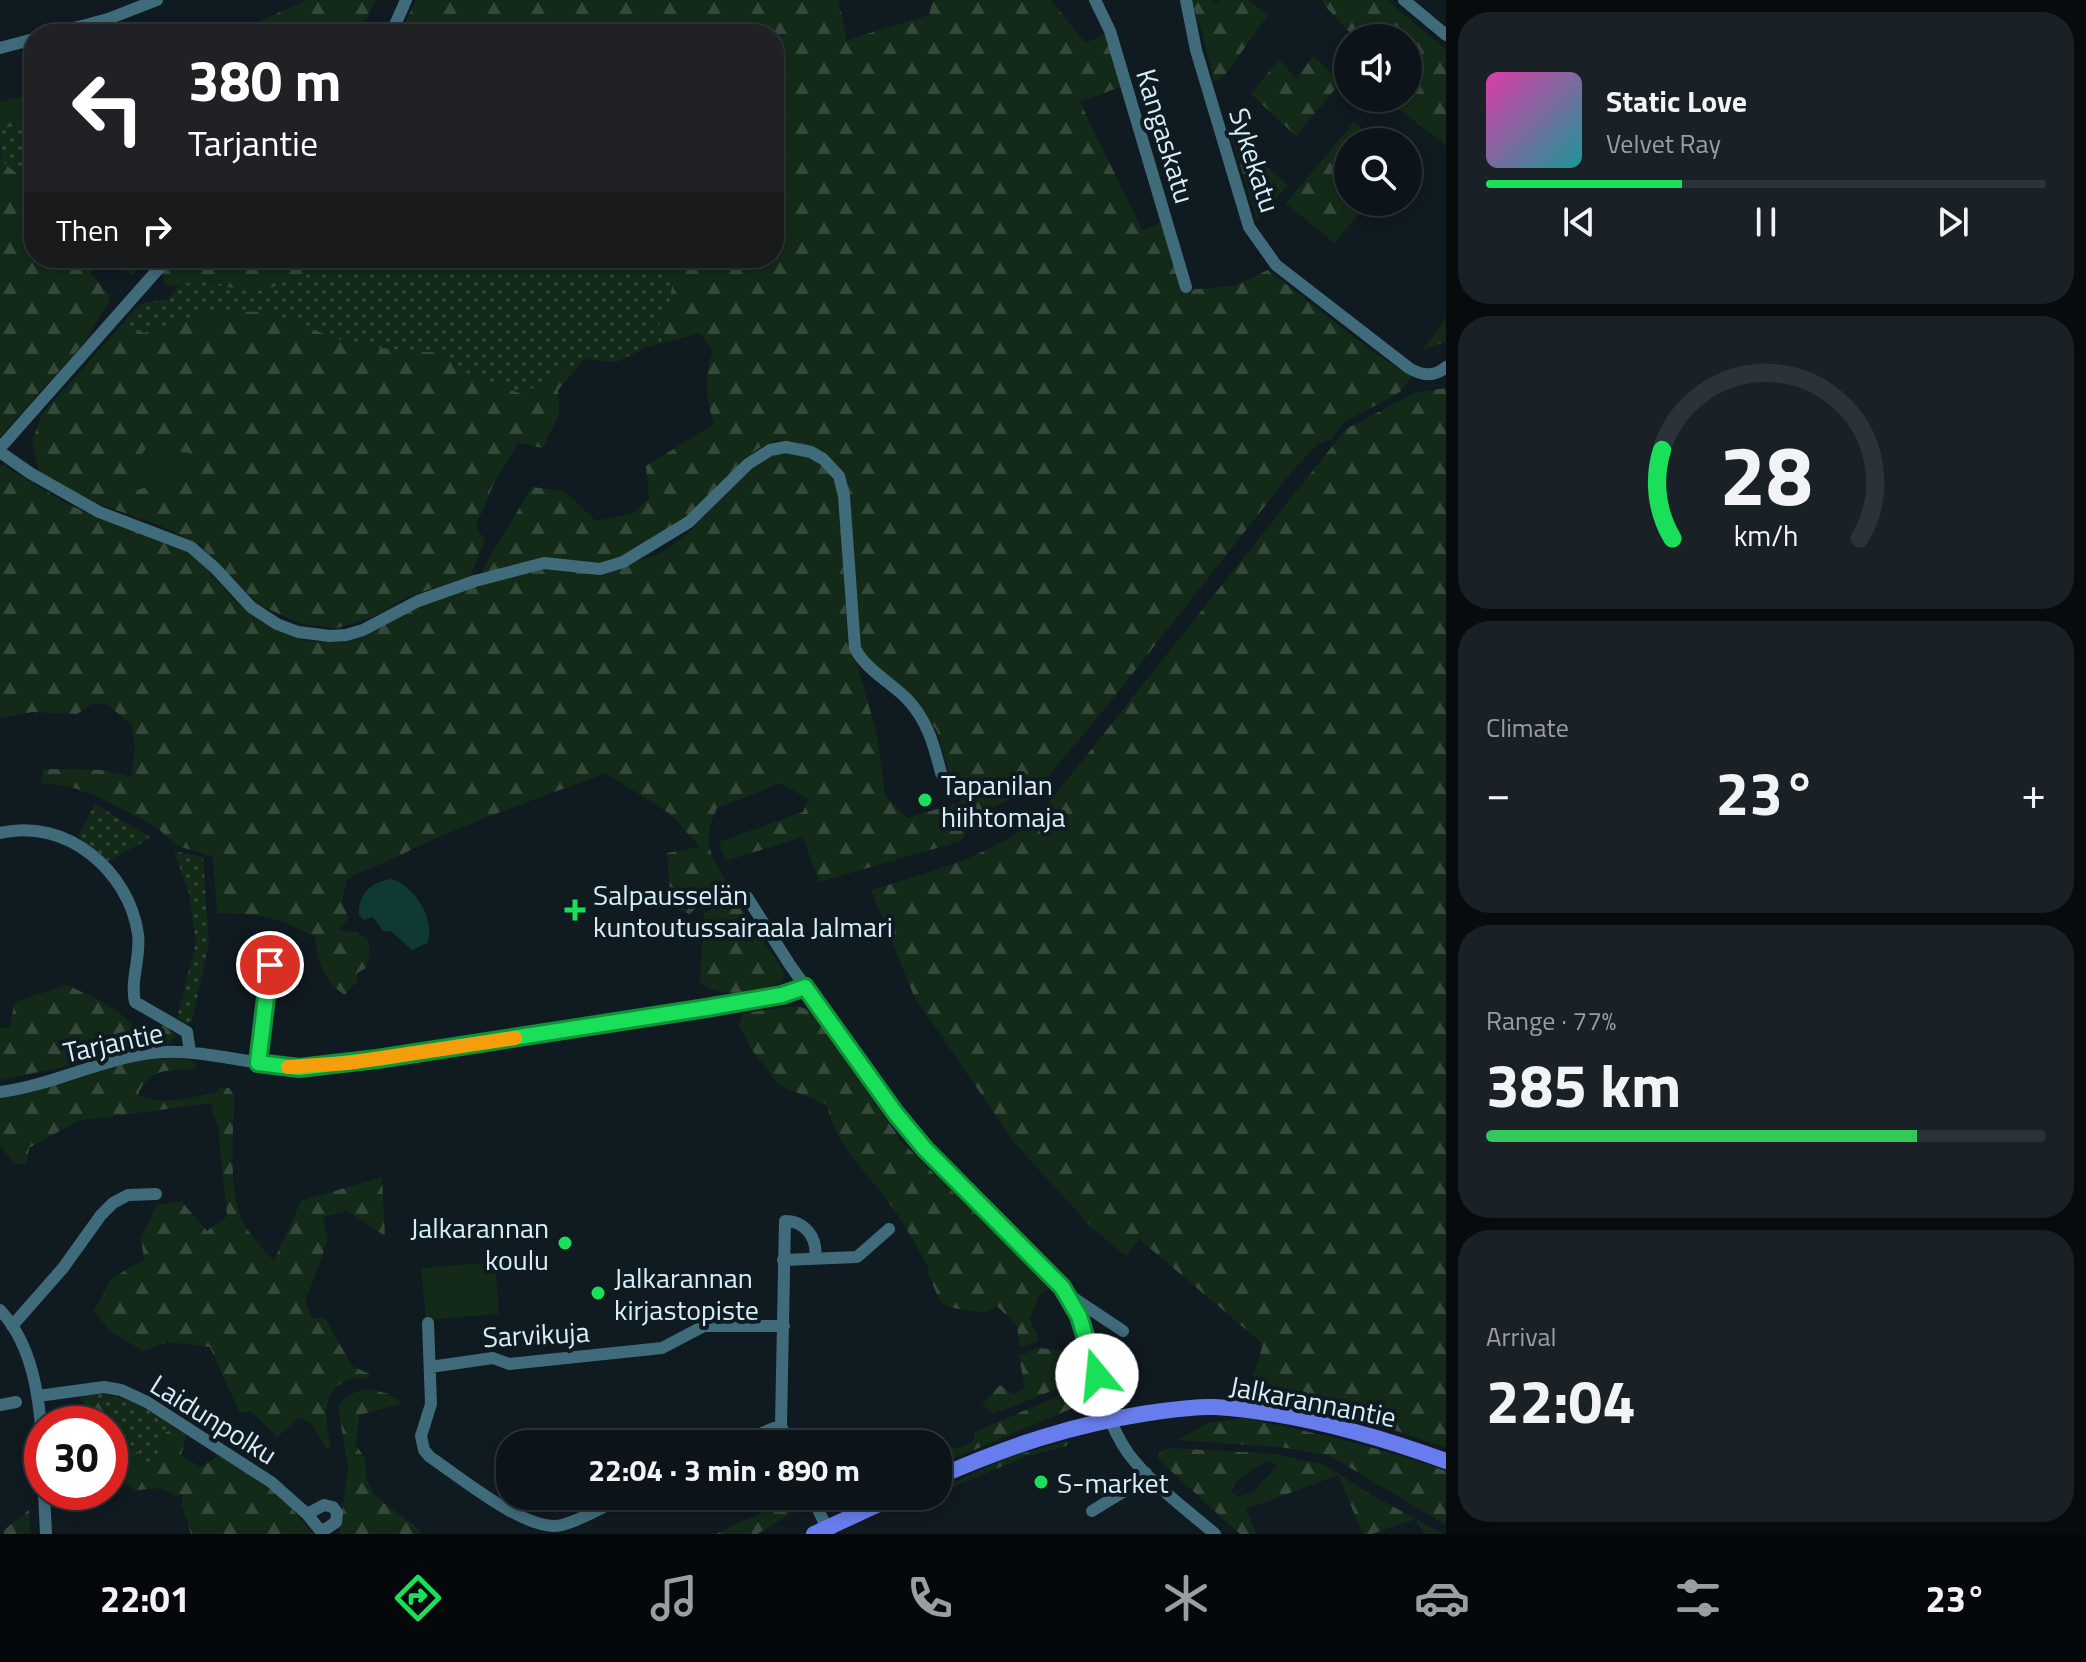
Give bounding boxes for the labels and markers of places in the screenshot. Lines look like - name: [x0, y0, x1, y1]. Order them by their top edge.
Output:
- place label: Tapanilan hiihtomaja: [941, 763, 1065, 838]
- marker: Tapanilan hiihtomaja: [916, 791, 934, 809]
- place label: Salpausselän kuntoutussairaala Jalmari: [593, 873, 893, 948]
- marker: Salpausselän kuntoutussairaala Jalmari: [564, 899, 586, 921]
- pin: [236, 931, 304, 999]
- place label: Jalkarannan koulu: [410, 1206, 549, 1281]
- marker: Jalkarannan koulu: [556, 1234, 574, 1252]
- place label: Jalkarannan kirjastopiste: [614, 1256, 759, 1331]
- marker: Jalkarannan kirjastopiste: [589, 1284, 607, 1302]
- place label: S-market: [1057, 1461, 1169, 1504]
- marker: S-market: [1032, 1473, 1050, 1491]

